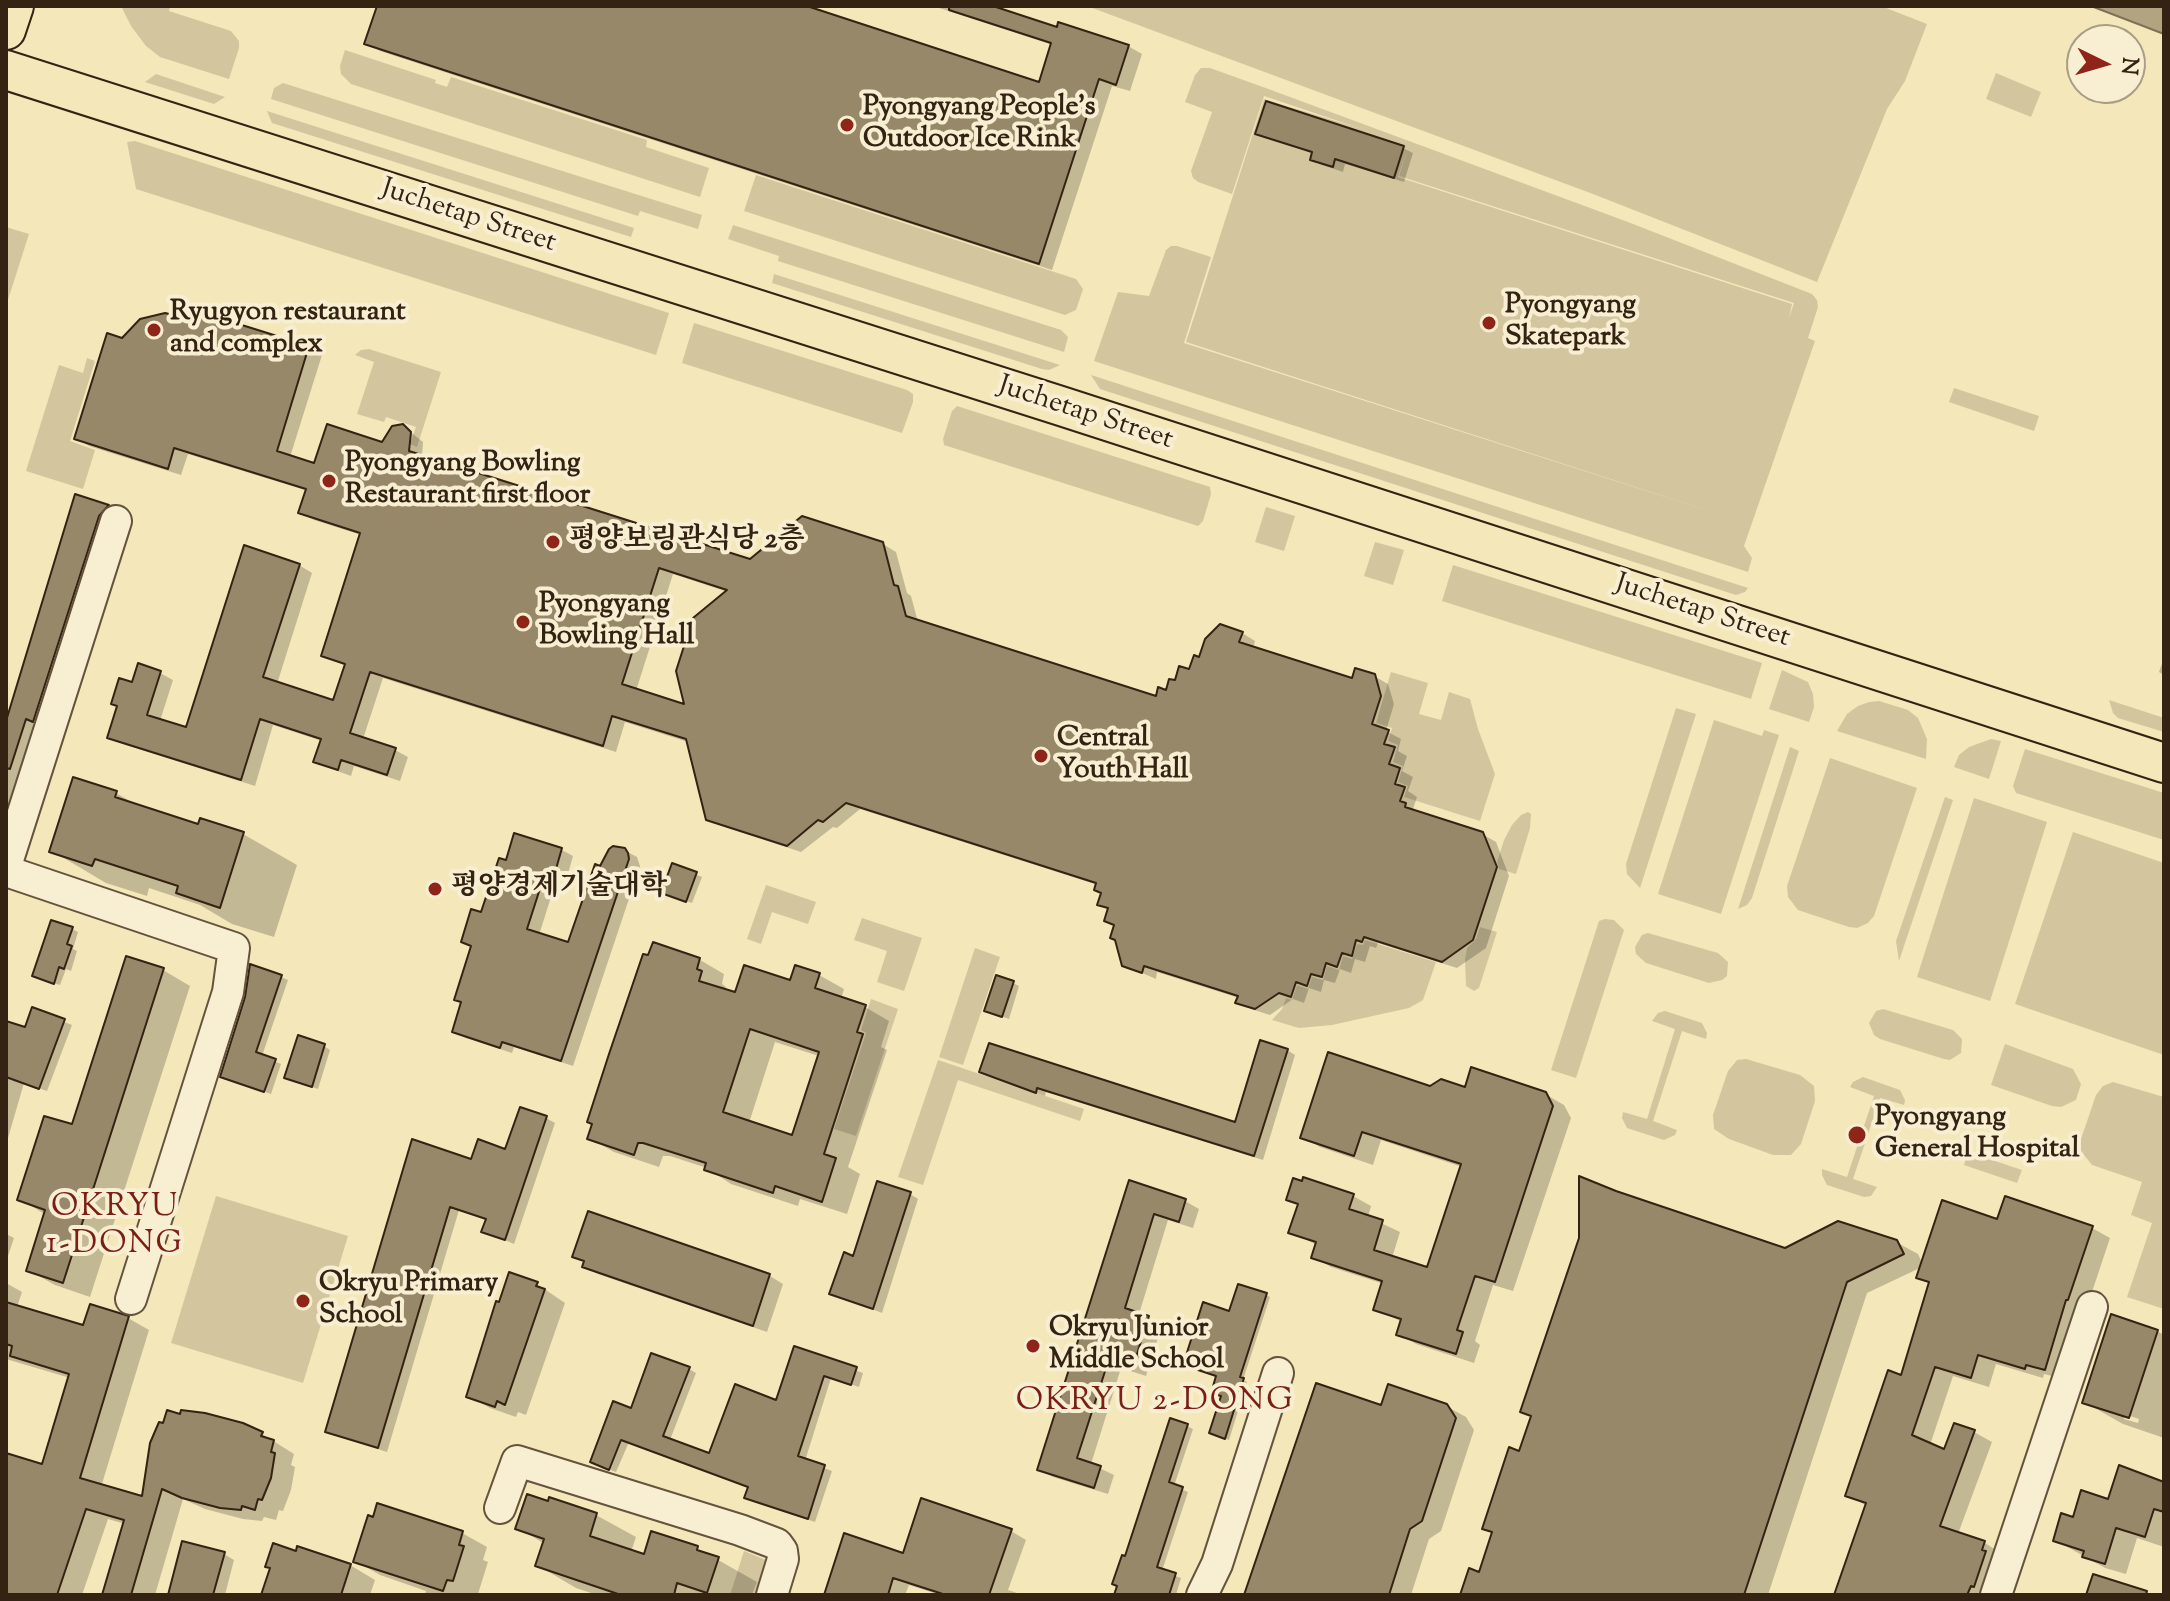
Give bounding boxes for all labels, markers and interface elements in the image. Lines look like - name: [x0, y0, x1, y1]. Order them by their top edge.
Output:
- north arrow: [2066, 24, 2146, 104]
- text: N: [2111, 56, 2145, 76]
- place label: Pyongyang People's Outdoor Ice Rink: [863, 92, 1096, 158]
- marker: Pyongyang People's Outdoor Ice Rink: [838, 116, 856, 134]
- street label: Juchetap Street: [376, 174, 560, 262]
- place label: Pyongyang Skatepark: [1505, 290, 1636, 356]
- place label: Ryugyon restaurant and complex: [170, 297, 406, 363]
- marker: Pyongyang Skatepark: [1480, 314, 1498, 332]
- marker: Ryugyon restaurant and complex: [145, 321, 163, 339]
- street label: Juchetap Street: [993, 371, 1177, 459]
- place label: Pyongyang Bowling Restaurant first floor: [345, 448, 590, 514]
- marker: Pyongyang Bowling Restaurant first floor: [320, 472, 338, 490]
- place label: 평양보링관식당 2층: [569, 525, 804, 559]
- marker: 평양보링관식당 2층: [544, 533, 562, 551]
- street label: Juchetap Street: [1610, 569, 1794, 657]
- place label: Pyongyang Bowling Hall: [539, 589, 694, 655]
- marker: Pyongyang Bowling Hall: [514, 613, 532, 631]
- place label: Central Youth Hall: [1057, 723, 1188, 789]
- marker: Central Youth Hall: [1032, 747, 1050, 765]
- place label: 평양경제기술대학: [451, 872, 667, 906]
- marker: 평양경제기술대학: [426, 880, 444, 898]
- place label: Pyongyang General Hospital: [1875, 1102, 2080, 1168]
- marker: Pyongyang General Hospital: [1846, 1124, 1868, 1146]
- district label: OKRYU 1-DONG: [46, 1191, 184, 1266]
- place label: Okryu Primary School: [319, 1268, 498, 1334]
- marker: Okryu Primary School: [294, 1292, 312, 1310]
- place label: Okryu Junior Middle School: [1049, 1313, 1224, 1379]
- marker: Okryu Junior Middle School: [1024, 1337, 1042, 1355]
- district label: OKRYU 2-DONG: [1016, 1385, 1294, 1423]

